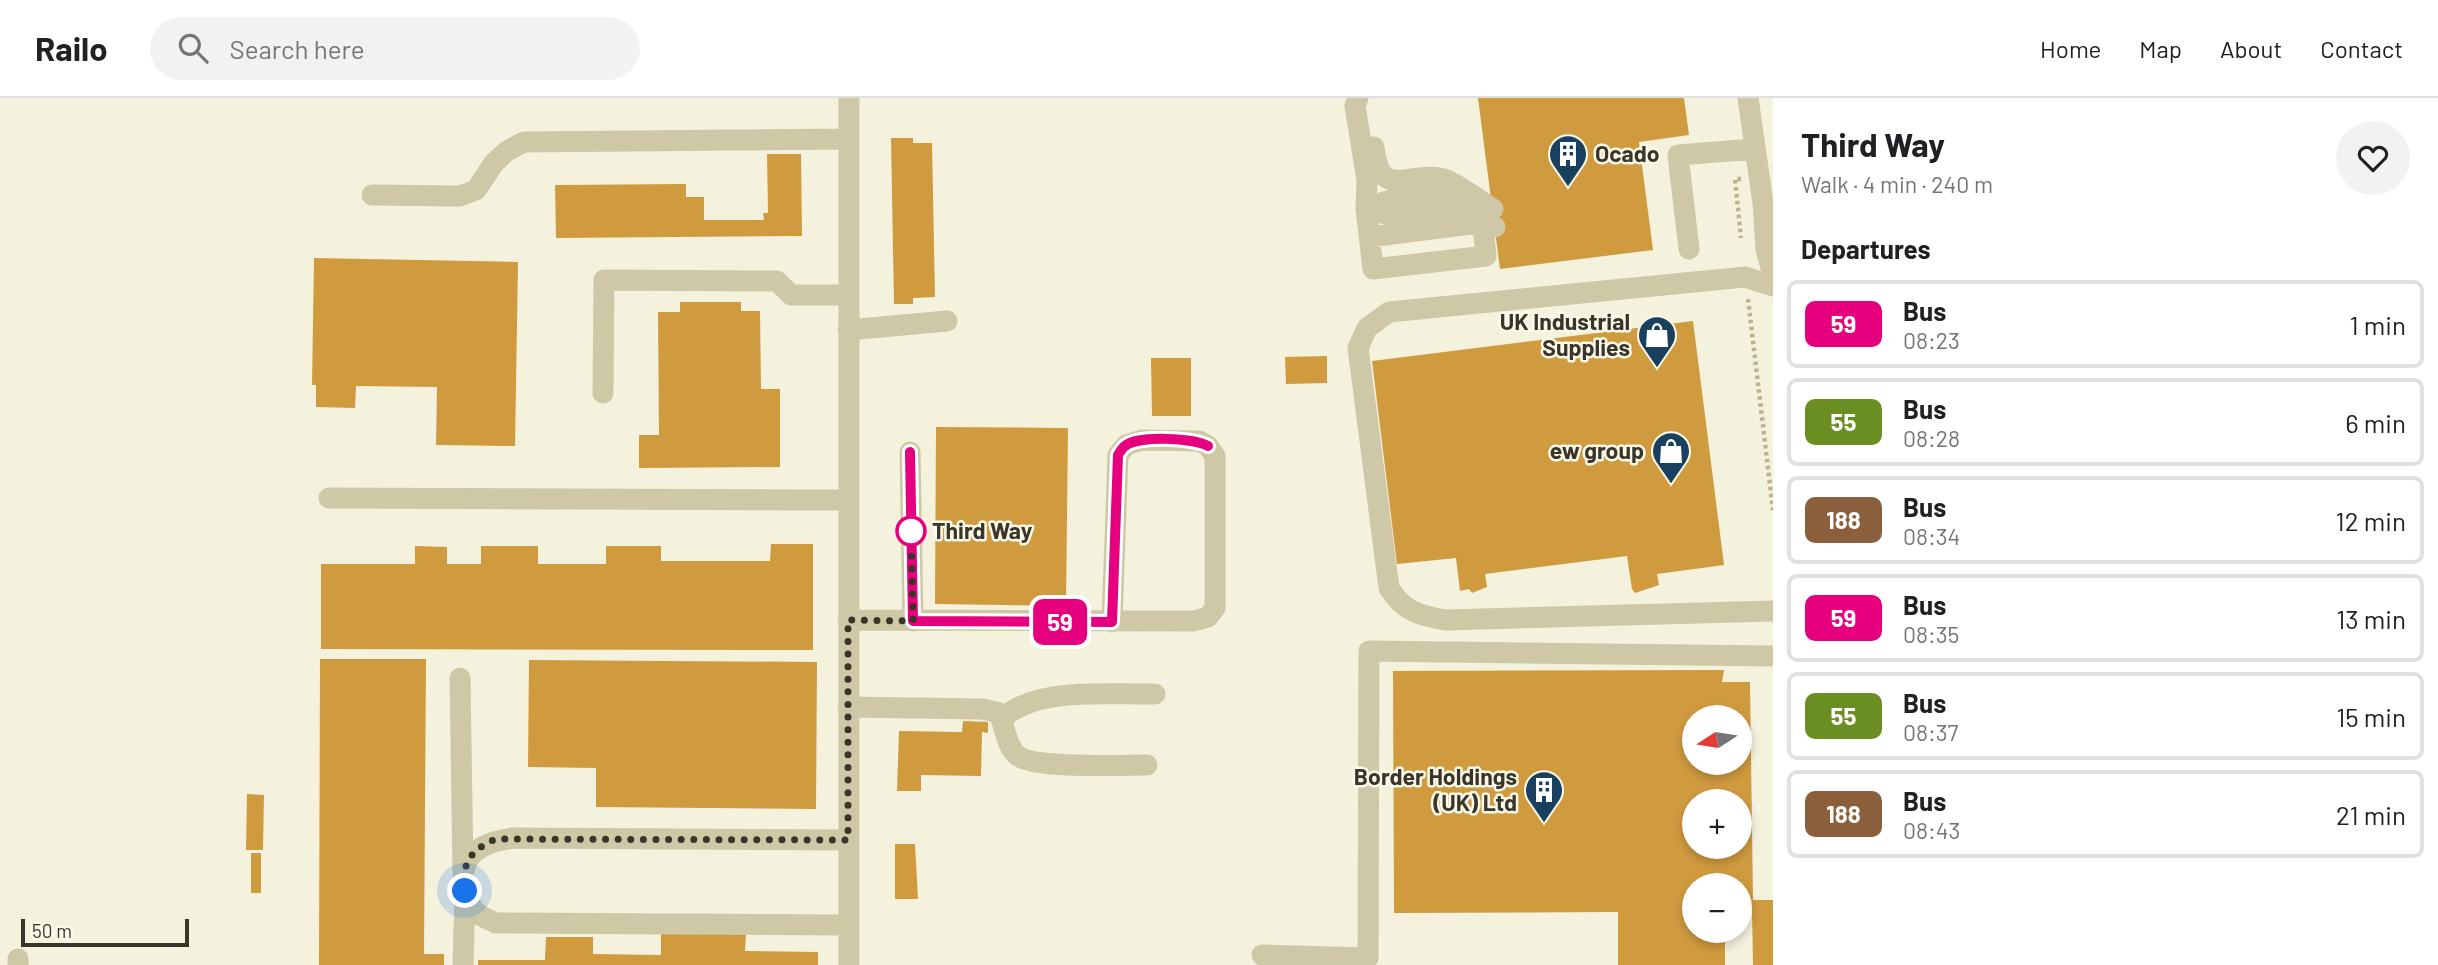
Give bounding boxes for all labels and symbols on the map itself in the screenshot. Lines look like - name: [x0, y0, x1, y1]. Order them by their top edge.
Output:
- building icon: Ocado: [1547, 133, 1589, 188]
- place label: Ocado: [1595, 139, 1660, 167]
- place label: UK Industrial Supplies: [1500, 307, 1630, 361]
- shop icon: UK Industrial Supplies: [1636, 314, 1678, 369]
- shop icon: ew group: [1650, 430, 1692, 485]
- place label: ew group: [1550, 436, 1644, 464]
- marker: Third Way: [896, 516, 926, 546]
- place label: Third Way: [932, 516, 1033, 544]
- line badge: 59: [1028, 599, 1092, 645]
- north arrow: [1682, 705, 1752, 775]
- place label: Border Holdings (UK) Ltd: [1354, 762, 1517, 816]
- building icon: Border Holdings (UK) Ltd: [1523, 769, 1565, 824]
- your location: [447, 873, 482, 908]
- scale bar: [21, 916, 189, 948]

